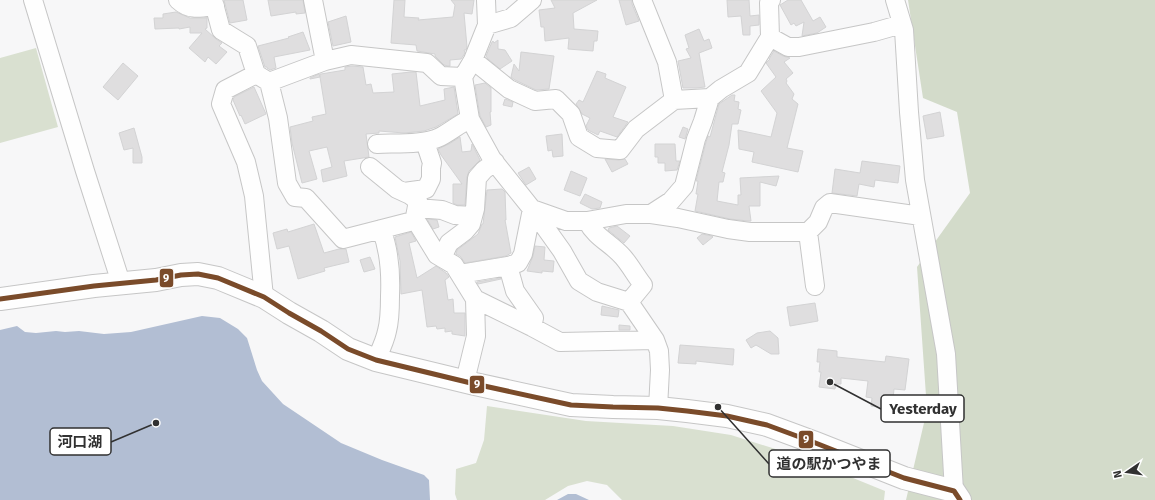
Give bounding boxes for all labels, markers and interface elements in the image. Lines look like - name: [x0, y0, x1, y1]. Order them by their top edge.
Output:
- line badge: 9: [159, 268, 174, 288]
- text: 9: [163, 272, 169, 285]
- line badge: 9: [469, 375, 485, 394]
- text: 9: [474, 378, 480, 391]
- callout: Yesterday: [881, 395, 964, 422]
- text: Yesterday: [888, 400, 957, 418]
- callout: 河口湖: [50, 428, 111, 455]
- line badge: 9: [798, 430, 814, 449]
- text: 河口湖: [57, 433, 103, 451]
- text: 9: [803, 433, 809, 446]
- callout: 道の駅かつやま: [769, 450, 890, 477]
- north arrow: [1107, 452, 1147, 492]
- text: 道の駅かつやま: [776, 455, 882, 473]
- text: N: [1111, 469, 1125, 479]

